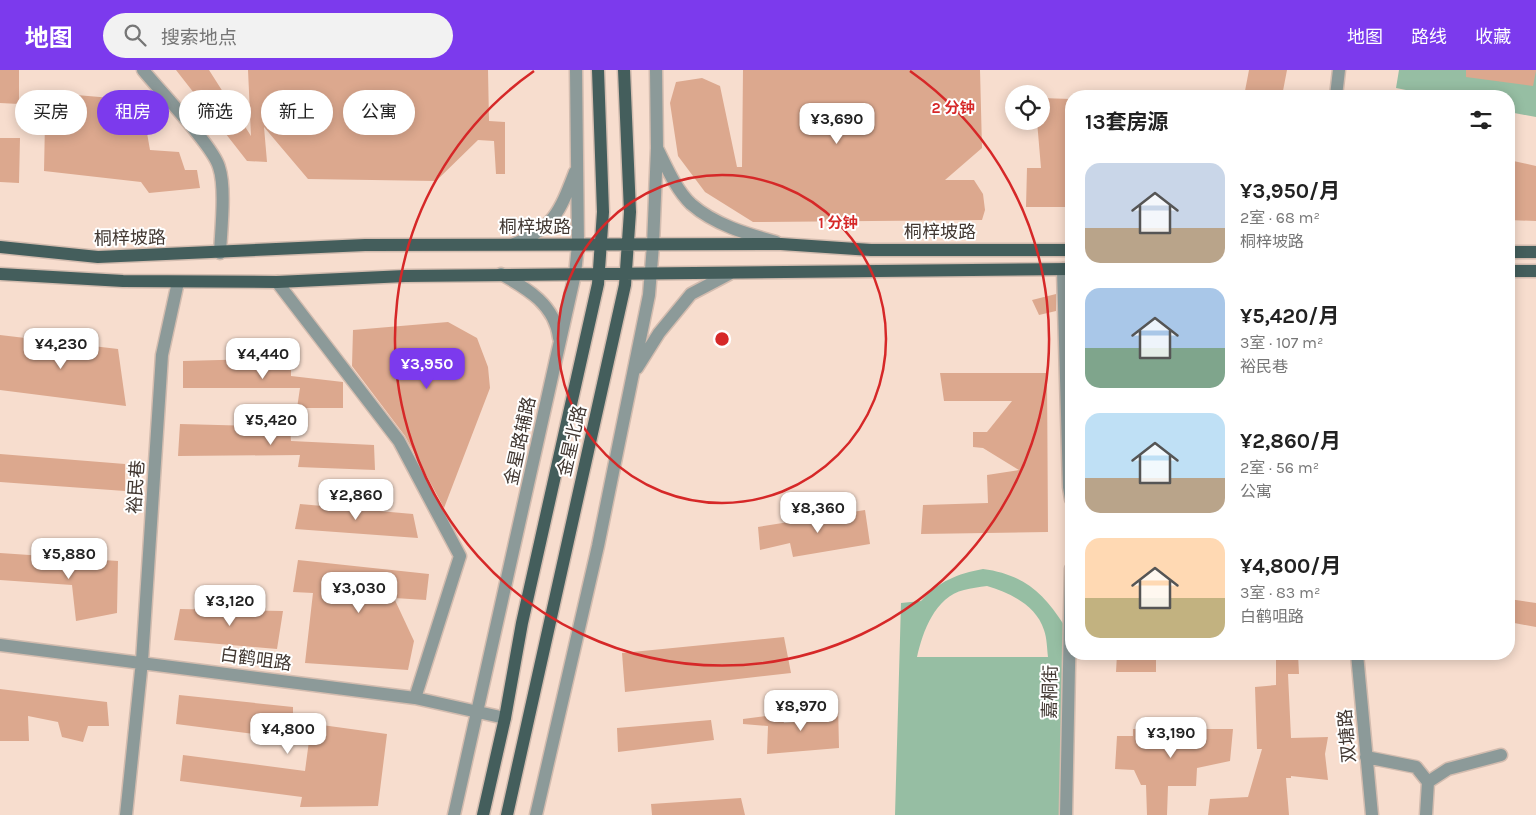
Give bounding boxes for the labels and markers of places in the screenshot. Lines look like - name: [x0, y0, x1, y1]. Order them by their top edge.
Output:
- pin: ¥3,690: [796, 102, 878, 145]
- pin: ¥4,230: [20, 328, 102, 370]
- centre of rings: [713, 330, 731, 348]
- pin: ¥4,440: [222, 338, 304, 380]
- pin: ¥3,950: [386, 348, 468, 390]
- pin: ¥5,420: [230, 404, 312, 446]
- pin: ¥2,860: [315, 478, 397, 521]
- pin: ¥8,360: [777, 492, 859, 534]
- pin: ¥5,880: [28, 538, 110, 580]
- pin: ¥3,030: [318, 572, 400, 614]
- pin: ¥3,120: [189, 584, 271, 627]
- pin: ¥8,970: [760, 690, 842, 732]
- pin: ¥4,800: [247, 712, 329, 755]
- pin: ¥3,190: [1130, 716, 1212, 759]

